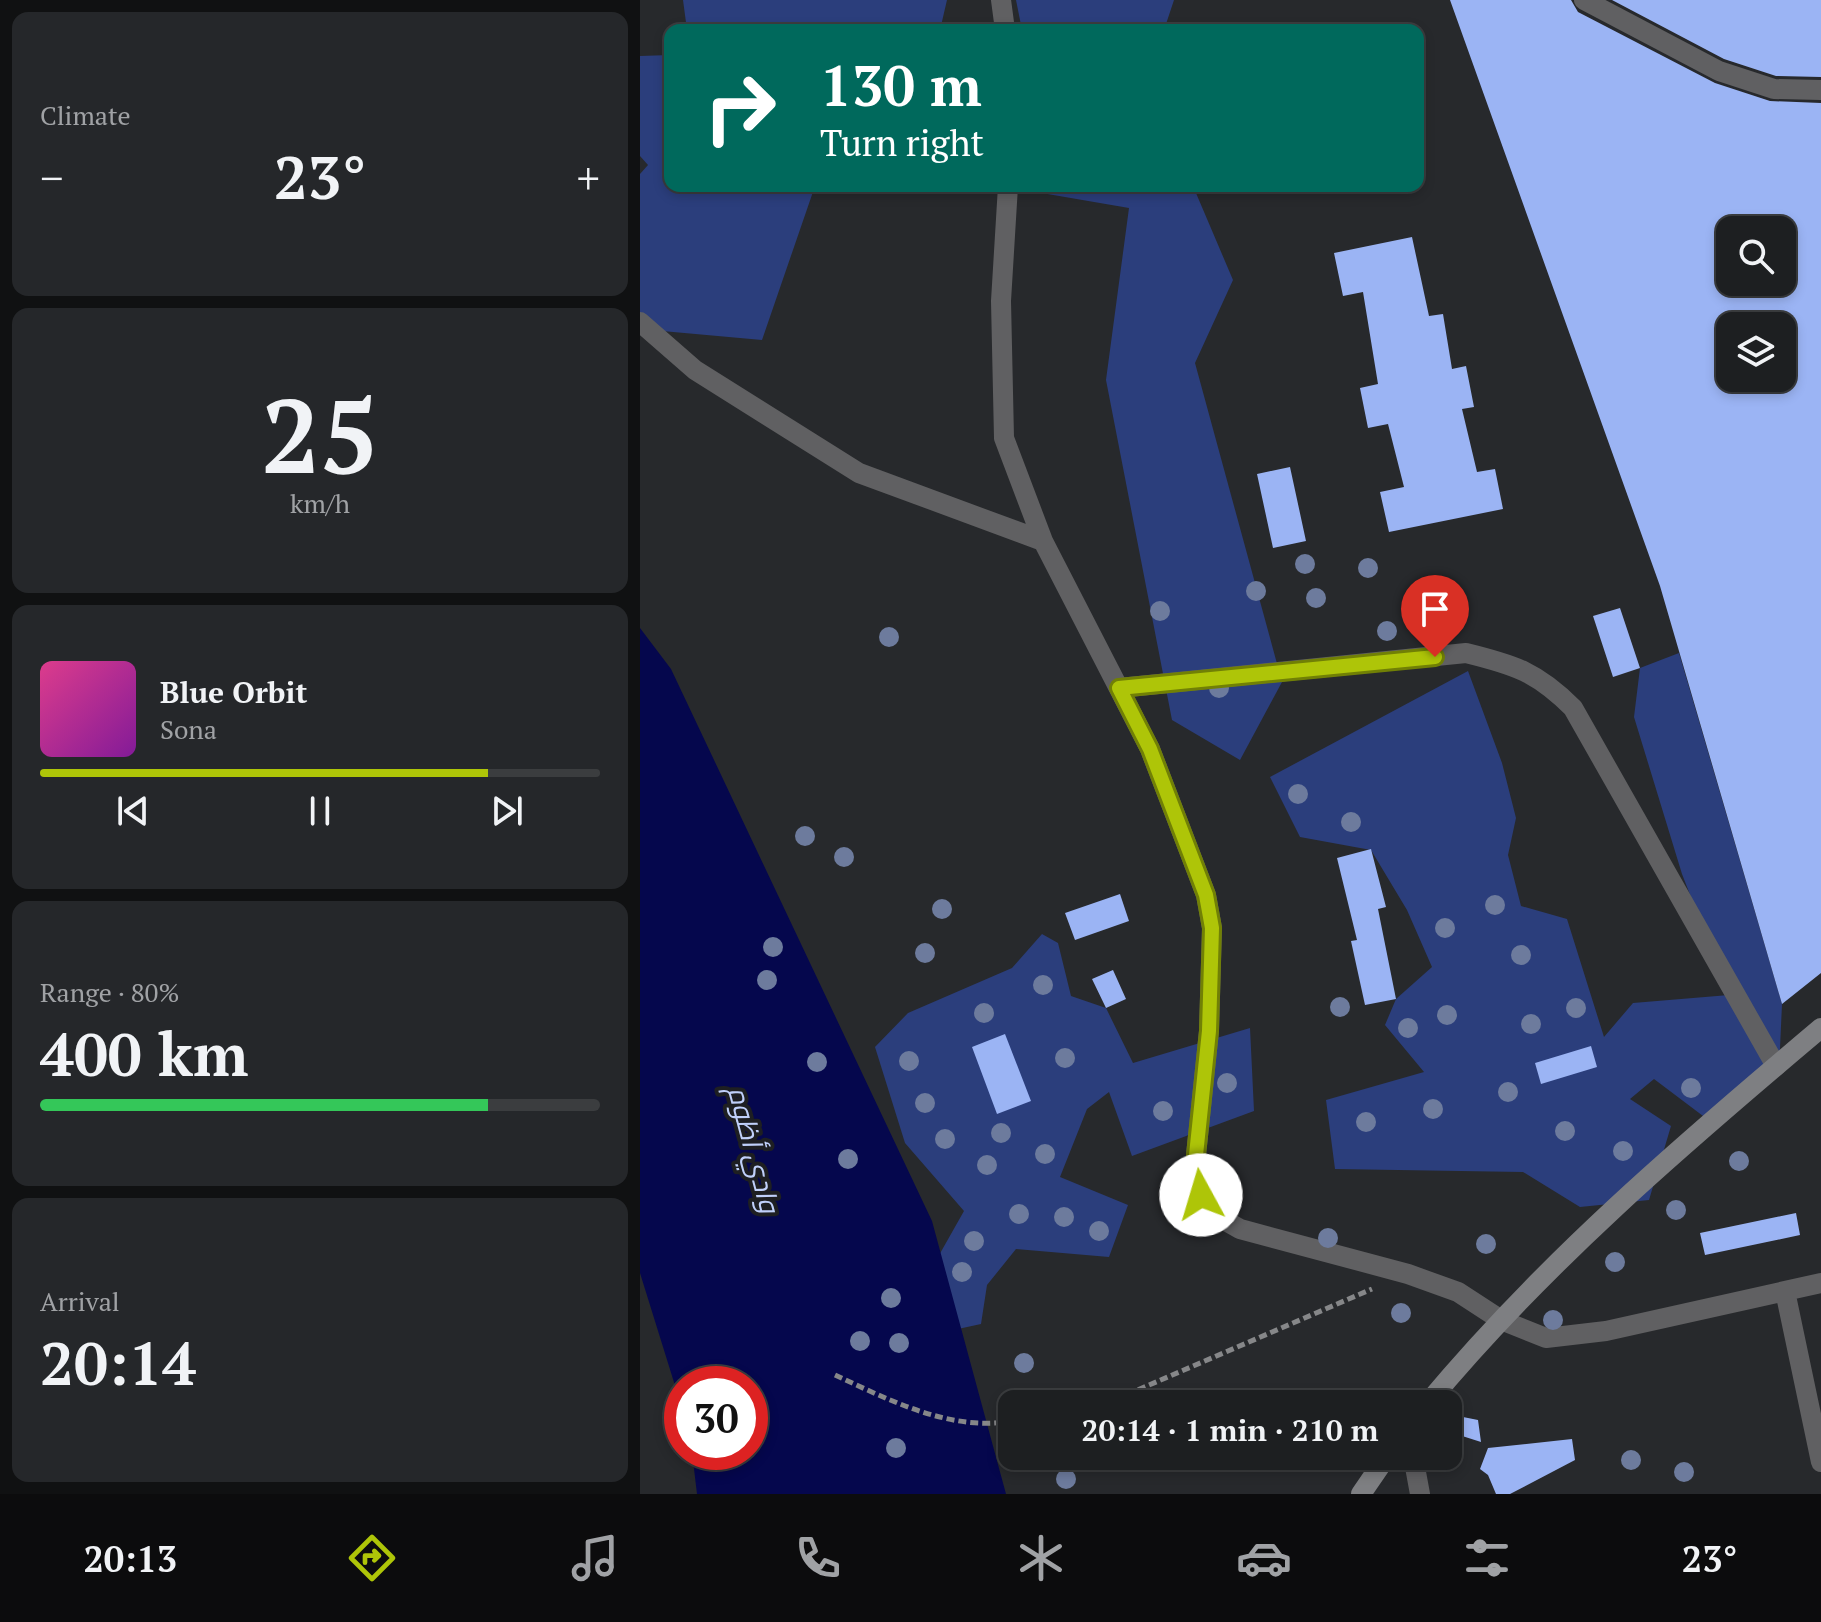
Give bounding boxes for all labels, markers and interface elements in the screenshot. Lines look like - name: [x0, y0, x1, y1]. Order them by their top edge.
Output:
- text: 130 m: [820, 48, 982, 122]
- icon: right: [688, 56, 792, 160]
- text: Climate: [40, 98, 131, 132]
- text: Turn right: [820, 119, 984, 166]
- text: 23°: [274, 137, 366, 216]
- text: −: [40, 148, 63, 207]
- text: +: [577, 148, 600, 207]
- map controls: [1716, 216, 1796, 392]
- button: search: [1716, 216, 1796, 296]
- button: layers: [1716, 312, 1796, 392]
- text: 25: [261, 365, 379, 503]
- text: km/h: [290, 486, 350, 520]
- pin: [1401, 575, 1469, 657]
- icon: arrive: [1413, 587, 1457, 631]
- text: Blue Orbit: [160, 672, 307, 712]
- text: Sona: [160, 712, 217, 746]
- icon: previous: [111, 789, 155, 833]
- icon: pause: [298, 789, 342, 833]
- icon: next: [485, 789, 529, 833]
- text: Range · 80%: [40, 975, 179, 1009]
- text: 400 km: [40, 1014, 248, 1093]
- water label: وادي أظوم: [715, 1080, 790, 1220]
- position arrow: [1159, 1153, 1243, 1237]
- text: Arrival: [40, 1284, 120, 1318]
- text: 20:14: [40, 1323, 196, 1402]
- speed limit sign: 30: [664, 1366, 768, 1470]
- text: 20:14 · 1 min · 210 m: [1082, 1410, 1378, 1450]
- icon: directions: [344, 1530, 400, 1586]
- icon: music: [567, 1530, 623, 1586]
- icon: phone: [790, 1530, 846, 1586]
- icon: climate: [1013, 1530, 1069, 1586]
- icon: car: [1236, 1530, 1292, 1586]
- icon: filters: [1459, 1530, 1515, 1586]
- text: 20:13: [83, 1535, 177, 1582]
- text: 23°: [1682, 1535, 1737, 1582]

